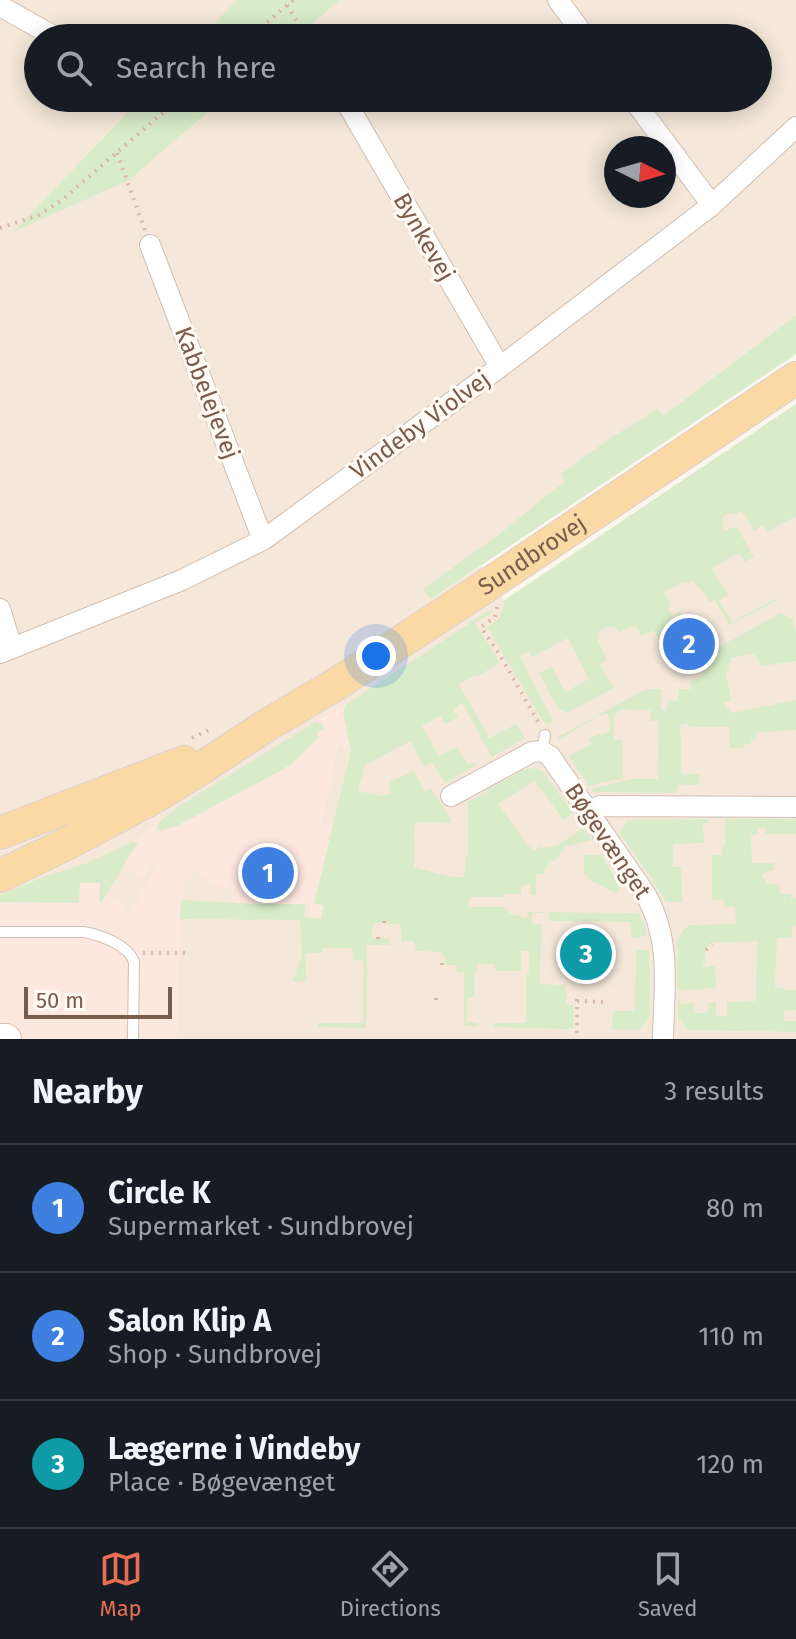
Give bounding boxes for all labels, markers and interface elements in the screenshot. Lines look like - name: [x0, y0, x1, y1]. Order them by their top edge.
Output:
- search box: [24, 24, 772, 112]
- icon: search: [52, 46, 96, 90]
- text: Search here: [116, 50, 276, 86]
- north arrow: [604, 136, 676, 208]
- street label: Bynkevej: [388, 188, 460, 286]
- street label: Kabbelejevej: [169, 323, 245, 463]
- street label: Vindeby Violvej: [344, 365, 496, 485]
- street label: Sundbrovej: [473, 509, 591, 601]
- pin: 2: [663, 614, 715, 674]
- your location: [356, 636, 396, 676]
- street label: Bøgevænget: [559, 778, 657, 904]
- pin: 1: [242, 843, 294, 903]
- pin: 3: [560, 924, 612, 984]
- scale bar: [24, 983, 172, 1019]
- text: 50 m: [36, 987, 84, 1014]
- text: Nearby: [32, 1071, 143, 1112]
- text: 3 results: [664, 1076, 764, 1107]
- text: Circle K: [108, 1175, 211, 1211]
- text: 1: [52, 1193, 64, 1224]
- text: 80 m: [706, 1193, 764, 1224]
- text: Supermarket · Sundbrovej: [108, 1211, 414, 1242]
- text: Salon Klip A: [108, 1303, 271, 1339]
- text: 2: [51, 1321, 65, 1352]
- text: 110 m: [698, 1321, 764, 1352]
- text: Shop · Sundbrovej: [108, 1339, 322, 1370]
- text: Lægerne i Vindeby: [108, 1431, 360, 1467]
- text: 3: [51, 1449, 65, 1480]
- text: 120 m: [696, 1449, 764, 1480]
- text: Place · Bøgevænget: [108, 1467, 335, 1498]
- tab: Map: [99, 1547, 143, 1622]
- tab: Directions: [340, 1547, 441, 1622]
- tab: Saved: [638, 1547, 697, 1622]

